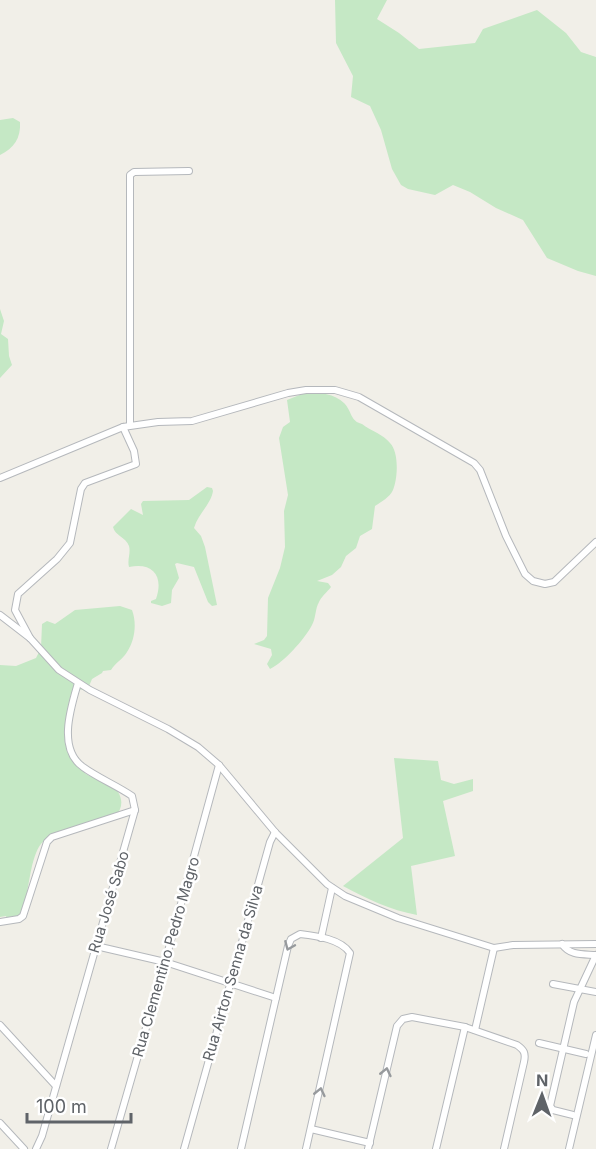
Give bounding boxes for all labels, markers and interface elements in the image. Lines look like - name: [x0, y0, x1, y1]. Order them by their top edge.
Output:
- street label: Rua José Sabo: [84, 848, 133, 955]
- street label: Rua Clementino Pedro Magro: [128, 855, 203, 1059]
- street label: Rua Airton Senna da Silva: [198, 883, 267, 1063]
- one-way arrow: [284, 941, 297, 951]
- north arrow: [512, 1065, 572, 1125]
- one-way arrow: [379, 1067, 392, 1077]
- text: N: [536, 1070, 549, 1090]
- scale bar: [27, 1086, 130, 1124]
- one-way arrow: [312, 1087, 325, 1097]
- text: 100 m: [36, 1096, 87, 1117]

